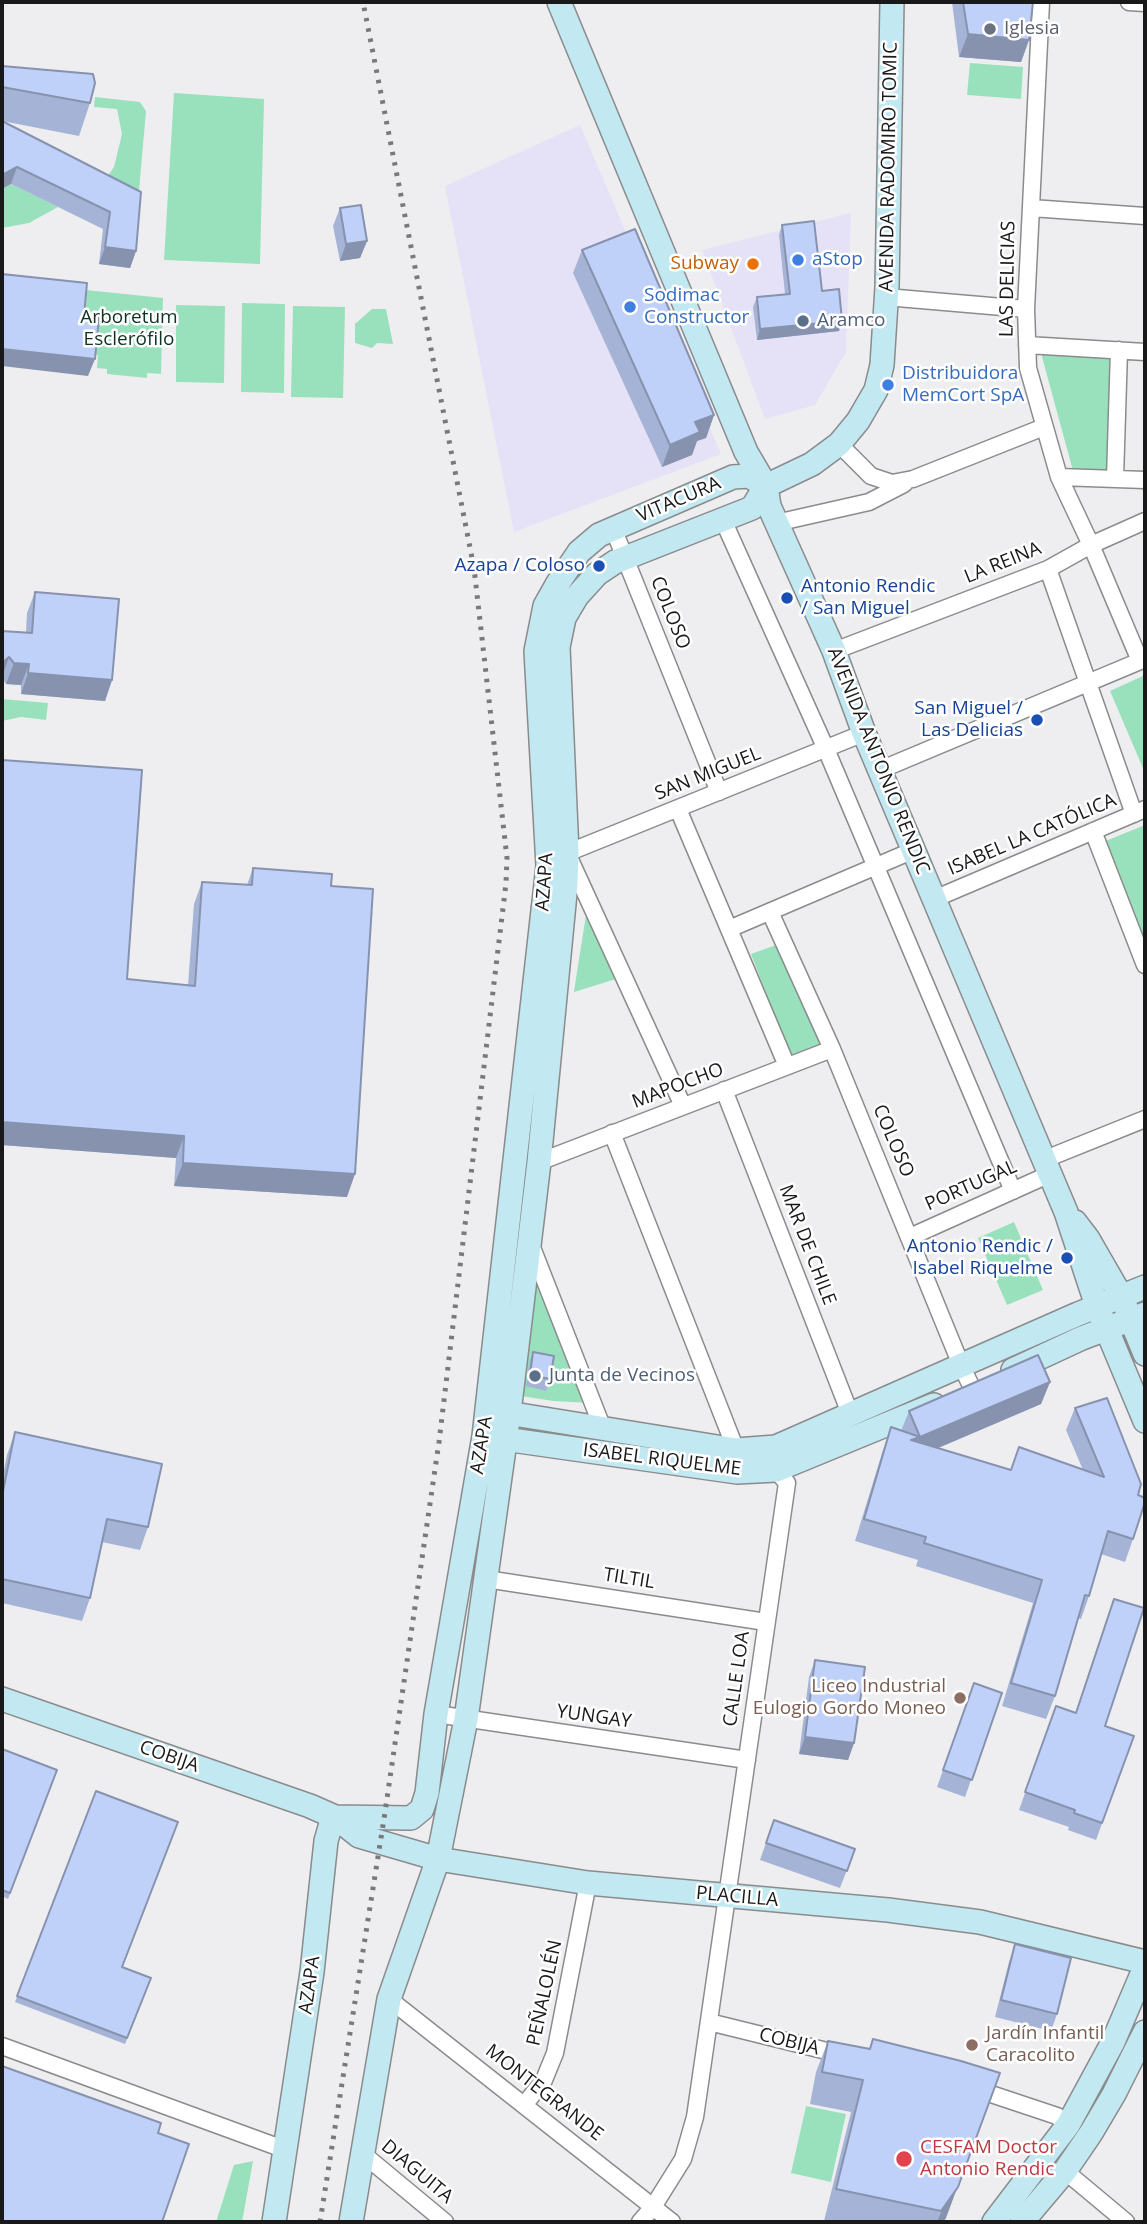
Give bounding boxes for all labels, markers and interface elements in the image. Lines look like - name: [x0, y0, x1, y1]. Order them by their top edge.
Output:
- place label: Iglesia: [1004, 18, 1059, 40]
- marker: Iglesia: [982, 21, 998, 37]
- street label: AVENIDA RADOMIRO TOMIC: [875, 42, 903, 292]
- street label: LAS DELICIAS: [996, 221, 1020, 337]
- place label: aStop: [812, 249, 863, 271]
- marker: aStop: [790, 252, 806, 268]
- place label: Subway: [671, 253, 739, 275]
- marker: Subway: [745, 256, 761, 272]
- place label: Sodimac Constructor: [644, 285, 749, 329]
- marker: Sodimac Constructor: [622, 299, 638, 315]
- park label: Arboretum Esclerófilo: [80, 307, 178, 351]
- place label: Aramco: [817, 310, 885, 332]
- marker: Aramco: [795, 313, 811, 329]
- place label: Distribuidora MemCort SpA: [902, 363, 1024, 407]
- marker: Distribuidora MemCort SpA: [880, 377, 896, 393]
- street label: VITACURA: [634, 472, 724, 528]
- street label: LA REINA: [961, 537, 1045, 589]
- place label: Azapa / Coloso: [454, 555, 585, 577]
- marker: Azapa / Coloso: [591, 558, 607, 574]
- street label: COLOSO: [645, 573, 695, 653]
- place label: Antonio Rendic / San Miguel: [801, 576, 935, 620]
- marker: Antonio Rendic / San Miguel: [779, 590, 795, 606]
- street label: AVENIDA ANTONIO RENDIC: [822, 644, 934, 878]
- place label: San Miguel / Las Delicias: [914, 698, 1023, 742]
- marker: San Miguel / Las Delicias: [1029, 712, 1045, 728]
- street label: SAN MIGUEL: [652, 742, 764, 806]
- street label: ISABEL LA CATÓLICA: [944, 789, 1120, 881]
- street label: AZAPA: [532, 852, 558, 912]
- street label: MAPOCHO: [629, 1058, 727, 1114]
- street label: COLOSO: [868, 1101, 918, 1181]
- street label: PORTUGAL: [922, 1156, 1020, 1216]
- street label: MAR DE CHILE: [774, 1182, 840, 1308]
- place label: Antonio Rendic / Isabel Riquelme: [907, 1236, 1053, 1280]
- marker: Antonio Rendic / Isabel Riquelme: [1059, 1250, 1075, 1266]
- place label: Junta de Vecinos: [549, 1365, 695, 1387]
- marker: Junta de Vecinos: [527, 1368, 543, 1384]
- street label: AZAPA: [466, 1414, 498, 1476]
- street label: ISABEL RIQUELME: [582, 1439, 742, 1481]
- street label: TILTIL: [602, 1564, 656, 1594]
- street label: CALLE LOA: [719, 1630, 755, 1728]
- place label: Liceo Industrial Eulogio Gordo Moneo: [753, 1676, 946, 1720]
- marker: Liceo Industrial Eulogio Gordo Moneo: [952, 1690, 968, 1706]
- street label: YUNGAY: [555, 1700, 633, 1734]
- street label: COBIJA: [136, 1736, 202, 1778]
- street label: PLACILLA: [695, 1882, 779, 1912]
- street label: PEÑALOLÉN: [523, 1938, 567, 2048]
- street label: AZAPA: [295, 1955, 325, 2015]
- place label: Jardín Infantil Caracolito: [986, 2023, 1104, 2067]
- street label: COBIJA: [756, 2024, 822, 2060]
- marker: Jardín Infantil Caracolito: [964, 2037, 980, 2053]
- street label: MONTEGRANDE: [480, 2040, 608, 2146]
- street label: DIAGUITA: [377, 2135, 457, 2209]
- place label: CESFAM Doctor Antonio Rendic: [920, 2137, 1057, 2181]
- marker: CESFAM Doctor Antonio Rendic: [894, 2149, 914, 2169]

